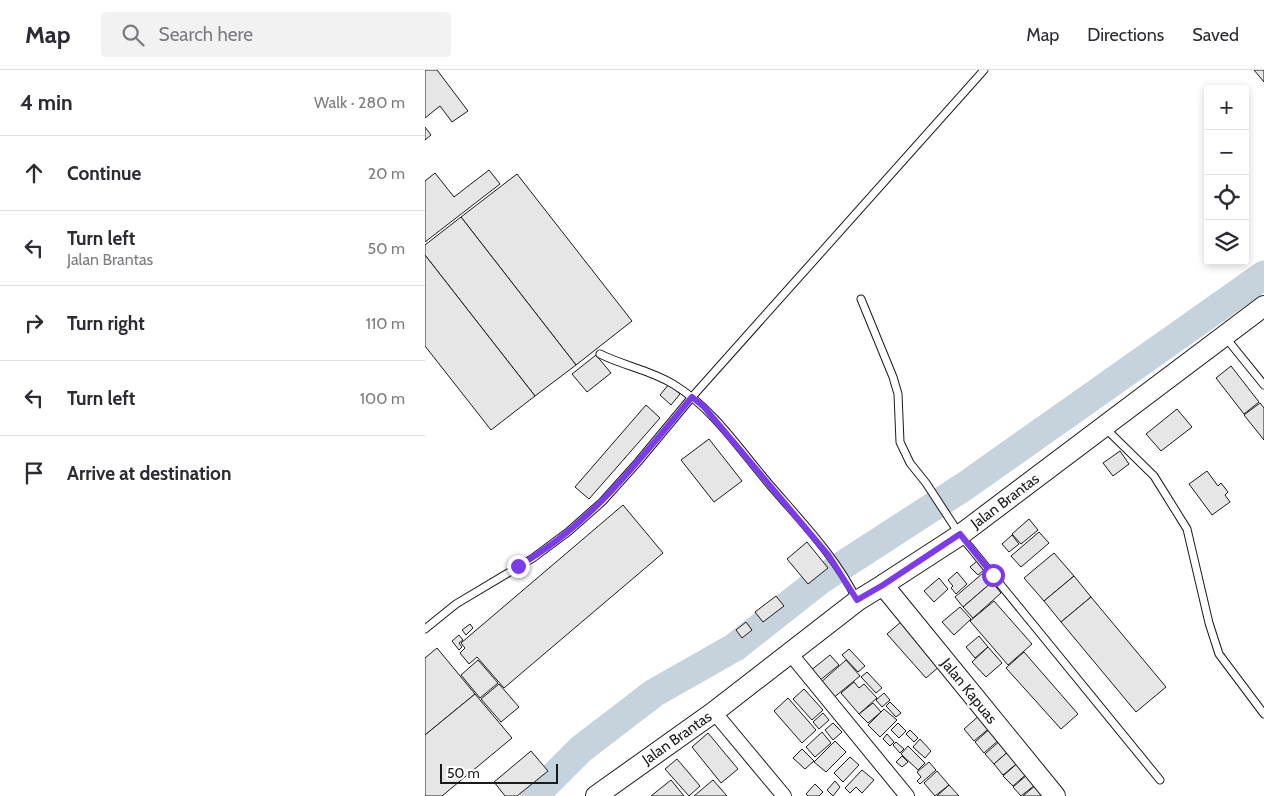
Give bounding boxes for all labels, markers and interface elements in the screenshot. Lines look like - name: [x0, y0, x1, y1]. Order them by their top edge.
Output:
- search box: [101, 12, 451, 57]
- text: Map: [25, 20, 71, 49]
- icon: search: [119, 21, 147, 49]
- text: Search here: [159, 23, 253, 46]
- text: Map: [1026, 24, 1059, 46]
- text: Directions: [1087, 24, 1164, 46]
- text: Saved: [1192, 24, 1239, 46]
- map controls: [1204, 85, 1249, 265]
- button: +: [1204, 85, 1249, 130]
- text: 4 min: [20, 90, 73, 115]
- text: Walk · 280 m: [314, 93, 405, 112]
- button: −: [1204, 130, 1249, 175]
- icon: ahead: [20, 159, 48, 187]
- text: Continue: [67, 162, 141, 185]
- text: 20 m: [368, 164, 405, 183]
- button: locate: [1204, 175, 1249, 220]
- button: layers: [1204, 220, 1249, 265]
- text: Turn left: [67, 227, 135, 250]
- icon: left: [20, 234, 48, 262]
- text: 50 m: [368, 239, 405, 258]
- text: Jalan Brantas: [67, 250, 153, 269]
- icon: right: [20, 309, 48, 337]
- text: Turn right: [67, 312, 145, 335]
- text: 110 m: [366, 314, 405, 333]
- icon: left: [20, 384, 48, 412]
- text: Turn left: [67, 387, 135, 410]
- text: 100 m: [360, 389, 405, 408]
- icon: arrive: [20, 459, 48, 487]
- text: Arrive at destination: [67, 462, 231, 485]
- street label: Jalan Brantas: [967, 469, 1043, 533]
- route end: [507, 555, 530, 578]
- route start: [982, 564, 1005, 587]
- street label: Jalan Kapuas: [937, 654, 1001, 727]
- street label: Jalan Brantas: [638, 707, 715, 769]
- scale bar: [440, 761, 557, 784]
- text: 50 m: [447, 764, 480, 782]

